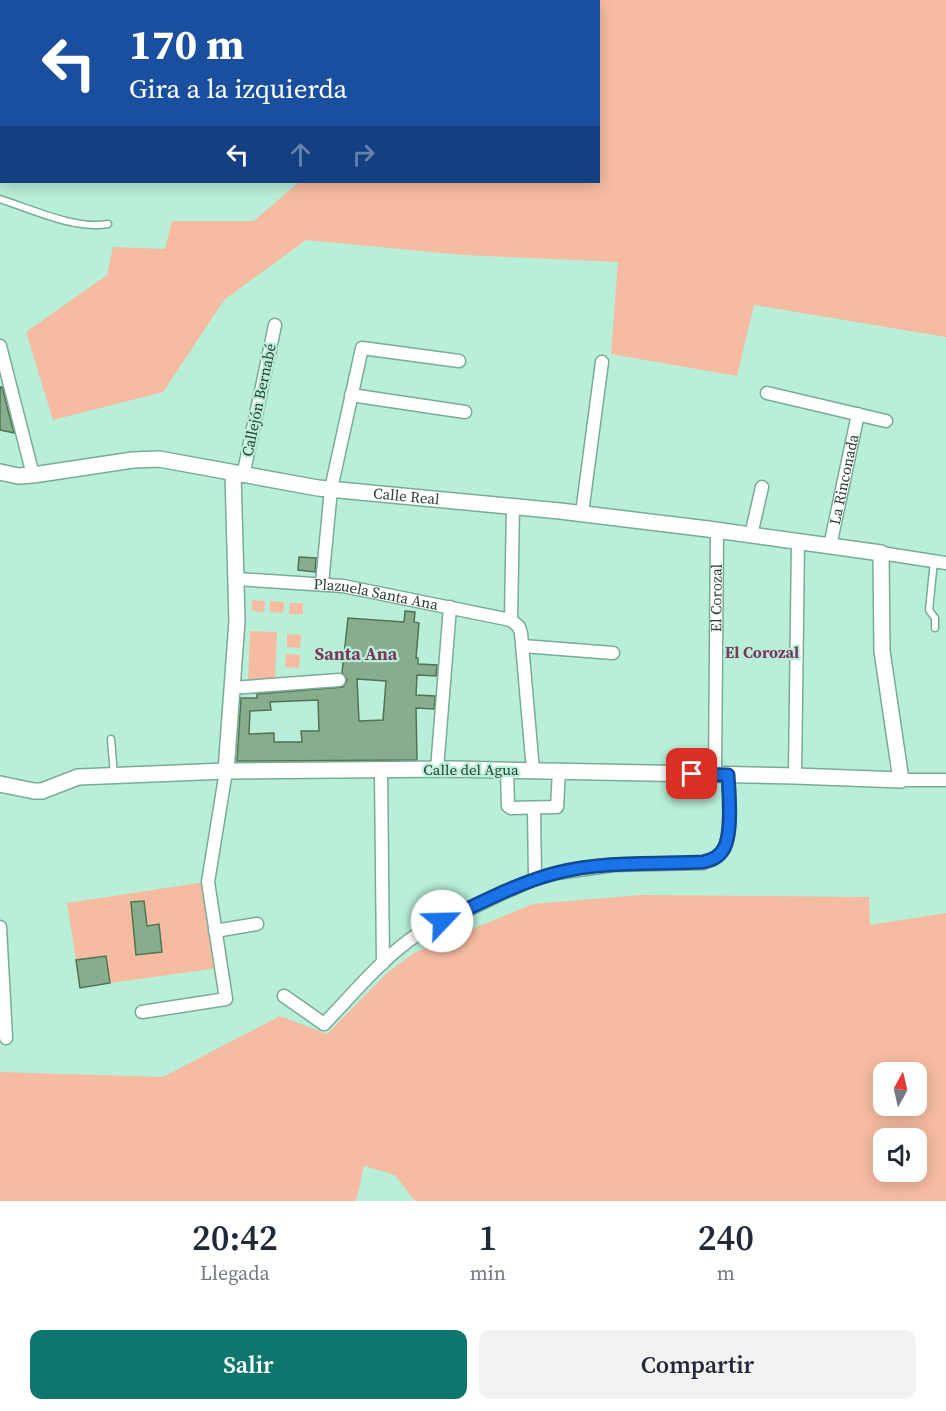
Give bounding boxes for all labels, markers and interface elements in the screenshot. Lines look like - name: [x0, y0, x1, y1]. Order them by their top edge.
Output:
- text: 170 m: [129, 15, 244, 73]
- icon: left: [30, 24, 108, 102]
- text: Gira a la izquierda: [129, 70, 347, 107]
- icon: left: [221, 138, 254, 171]
- icon: ahead: [284, 138, 317, 171]
- icon: right: [347, 138, 380, 171]
- street label: Callejón Bernabé: [236, 341, 281, 458]
- street label: La Rinconada: [824, 432, 863, 526]
- street label: Calle Real: [372, 482, 441, 510]
- street label: El Corozal: [705, 563, 727, 632]
- street label: Plazuela Santa Ana: [313, 573, 441, 615]
- district label: Santa Ana: [315, 641, 398, 666]
- district label: El Corozal: [725, 641, 799, 663]
- pin: [666, 748, 717, 799]
- icon: arrive: [675, 757, 708, 790]
- street label: Calle del Agua: [423, 759, 519, 780]
- position arrow: [410, 889, 474, 953]
- north arrow: [873, 1062, 927, 1116]
- map controls: [873, 1062, 927, 1182]
- button: sound: [873, 1128, 927, 1182]
- text: 20:42: [192, 1213, 278, 1262]
- text: 1: [478, 1213, 497, 1262]
- text: 240: [698, 1213, 754, 1262]
- text: Llegada: [200, 1259, 270, 1287]
- text: min: [470, 1259, 506, 1287]
- text: m: [717, 1259, 735, 1287]
- button: Salir: [30, 1330, 467, 1399]
- button: Compartir: [479, 1330, 916, 1399]

